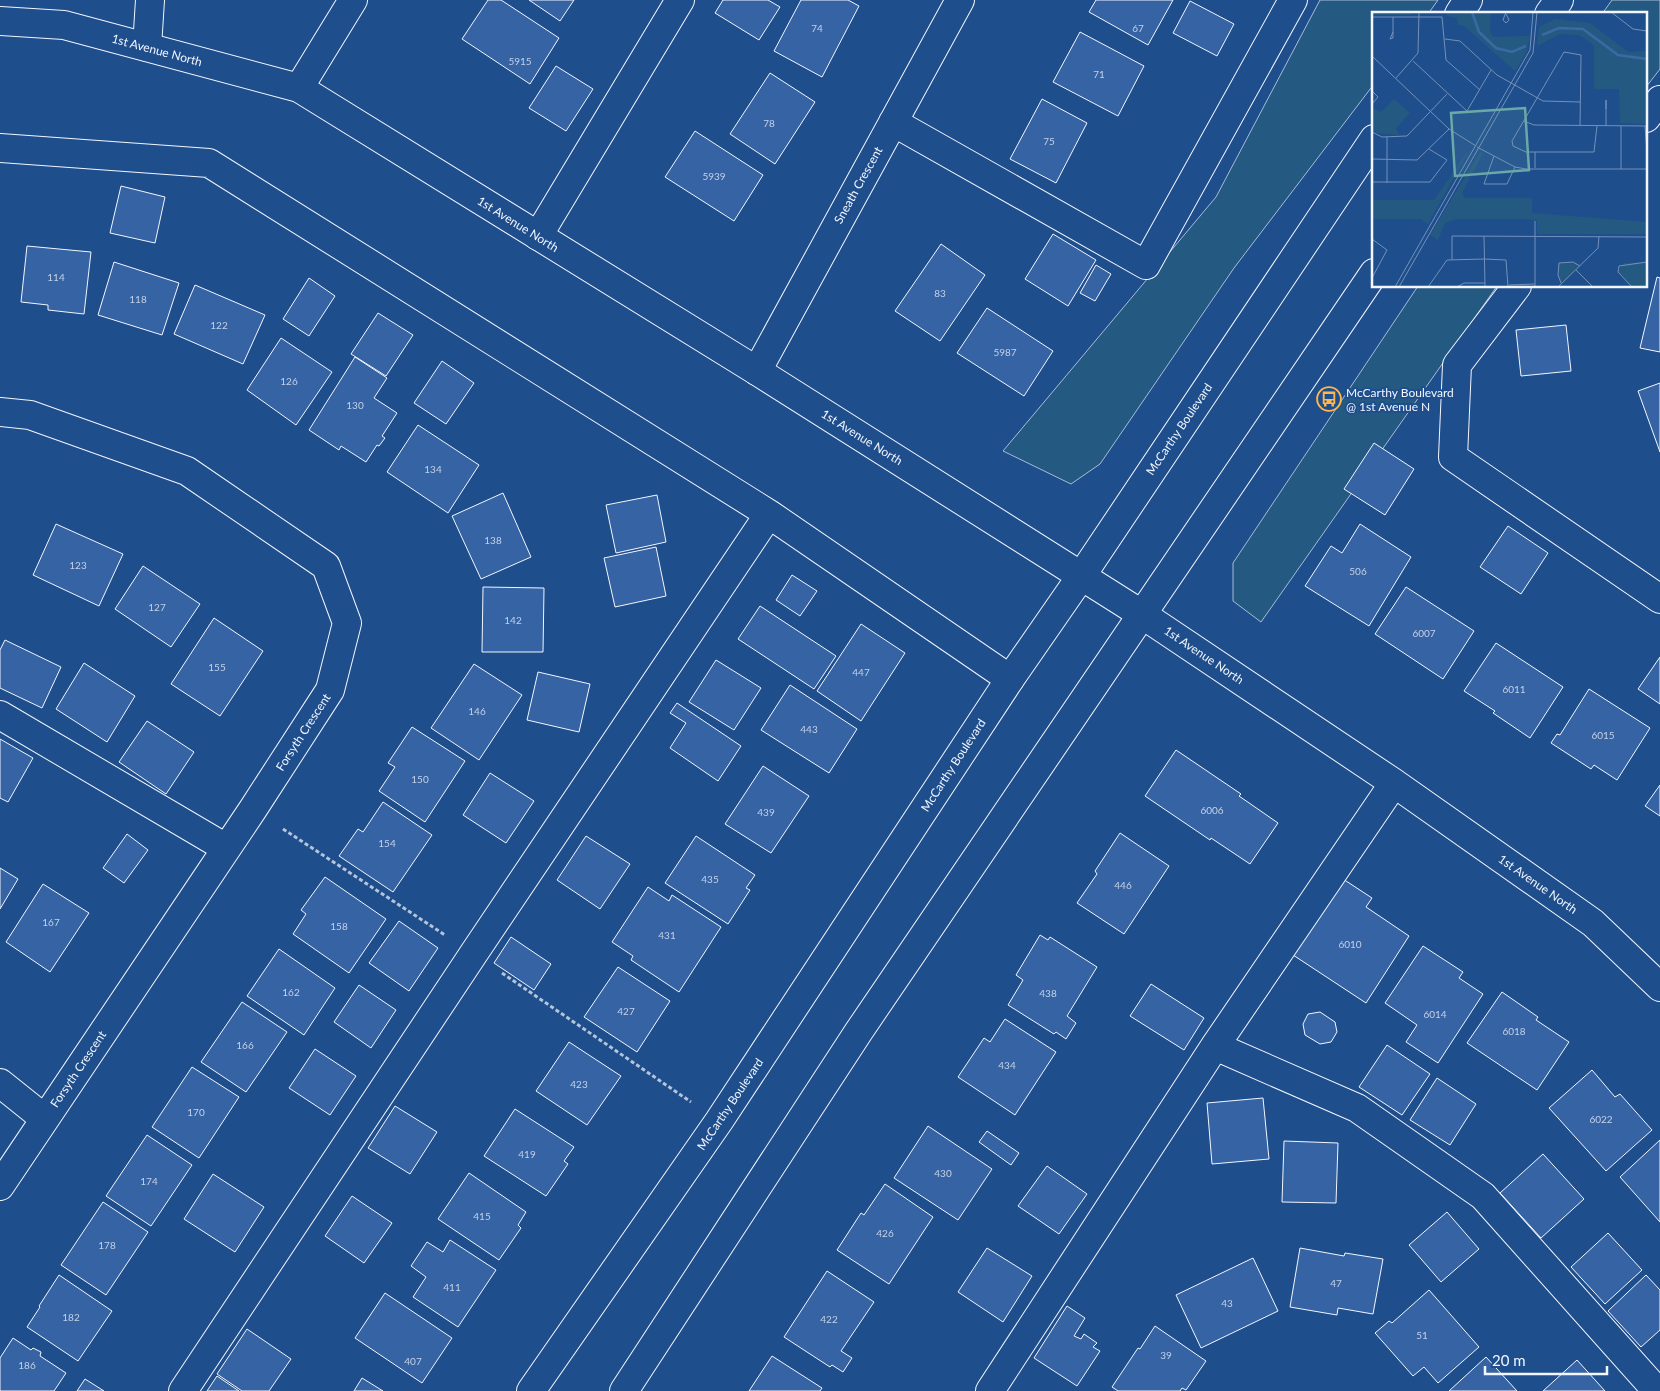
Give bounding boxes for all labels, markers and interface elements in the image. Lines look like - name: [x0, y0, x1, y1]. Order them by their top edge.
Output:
- inset map: [1372, 12, 1648, 288]
- house number: 74: [811, 22, 823, 34]
- house number: 67: [1132, 22, 1144, 34]
- street label: 1st Avenue North: [110, 31, 204, 69]
- house number: 5915: [508, 55, 532, 67]
- house number: 71: [1093, 68, 1105, 80]
- house number: 78: [763, 117, 775, 129]
- house number: 75: [1043, 135, 1055, 147]
- street label: Sneath Crescent: [831, 143, 886, 226]
- house number: 5939: [702, 170, 726, 182]
- street label: 1st Avenue North: [475, 193, 561, 255]
- house number: 114: [47, 271, 65, 283]
- house number: 83: [934, 287, 946, 299]
- house number: 118: [129, 293, 147, 305]
- house number: 122: [210, 319, 228, 331]
- house number: 5987: [993, 346, 1017, 358]
- house number: 126: [280, 375, 298, 387]
- street label: McCarthy Boulevard: [1143, 380, 1215, 478]
- place label: McCarthy Boulevard @ 1st Avenue N: [1346, 385, 1454, 414]
- bus stop icon: McCarthy Boulevard @ 1st Avenue N: [1316, 386, 1342, 412]
- house number: 130: [346, 399, 364, 411]
- street label: 1st Avenue North: [819, 406, 905, 468]
- house number: 134: [424, 463, 442, 475]
- house number: 138: [484, 534, 502, 546]
- house number: 123: [69, 559, 87, 571]
- house number: 506: [1349, 565, 1367, 577]
- house number: 127: [148, 601, 166, 613]
- house number: 142: [504, 614, 522, 626]
- street label: 1st Avenue North: [1161, 623, 1247, 687]
- house number: 6007: [1412, 627, 1436, 639]
- house number: 155: [208, 661, 226, 673]
- house number: 447: [852, 666, 870, 678]
- house number: 6011: [1502, 683, 1526, 695]
- street label: Forsyth Crescent: [272, 690, 334, 774]
- house number: 146: [468, 705, 486, 717]
- street label: McCarthy Boulevard: [917, 716, 989, 814]
- house number: 443: [800, 723, 818, 735]
- house number: 6015: [1591, 729, 1615, 741]
- house number: 150: [411, 773, 429, 785]
- house number: 6006: [1200, 804, 1224, 816]
- house number: 439: [757, 806, 775, 818]
- house number: 154: [378, 837, 396, 849]
- street label: 1st Avenue North: [1496, 851, 1580, 917]
- house number: 435: [701, 873, 719, 885]
- house number: 446: [1114, 879, 1132, 891]
- house number: 167: [42, 916, 60, 928]
- house number: 158: [330, 920, 348, 932]
- house number: 431: [658, 929, 676, 941]
- house number: 6010: [1338, 938, 1362, 950]
- house number: 162: [282, 986, 300, 998]
- house number: 438: [1039, 987, 1057, 999]
- house number: 427: [617, 1005, 635, 1017]
- house number: 6014: [1423, 1008, 1447, 1020]
- house number: 6018: [1502, 1025, 1526, 1037]
- street label: Forsyth Crescent: [47, 1027, 110, 1110]
- house number: 166: [236, 1039, 254, 1051]
- street label: McCarthy Boulevard: [694, 1055, 766, 1153]
- house number: 434: [998, 1059, 1016, 1071]
- house number: 423: [570, 1078, 588, 1090]
- house number: 170: [187, 1106, 205, 1118]
- house number: 6022: [1589, 1113, 1613, 1125]
- house number: 419: [518, 1148, 536, 1160]
- house number: 430: [934, 1167, 952, 1179]
- house number: 174: [140, 1175, 158, 1187]
- house number: 415: [473, 1210, 491, 1222]
- house number: 426: [876, 1227, 894, 1239]
- house number: 178: [98, 1239, 116, 1251]
- house number: 47: [1330, 1277, 1342, 1289]
- house number: 411: [443, 1281, 461, 1293]
- house number: 43: [1221, 1297, 1233, 1309]
- house number: 182: [62, 1311, 80, 1323]
- house number: 422: [820, 1313, 838, 1325]
- house number: 51: [1416, 1329, 1428, 1341]
- scale bar: [1485, 1344, 1608, 1376]
- house number: 39: [1160, 1349, 1172, 1361]
- text: 20 m: [1492, 1351, 1526, 1369]
- house number: 407: [404, 1355, 422, 1367]
- house number: 186: [18, 1359, 36, 1371]

